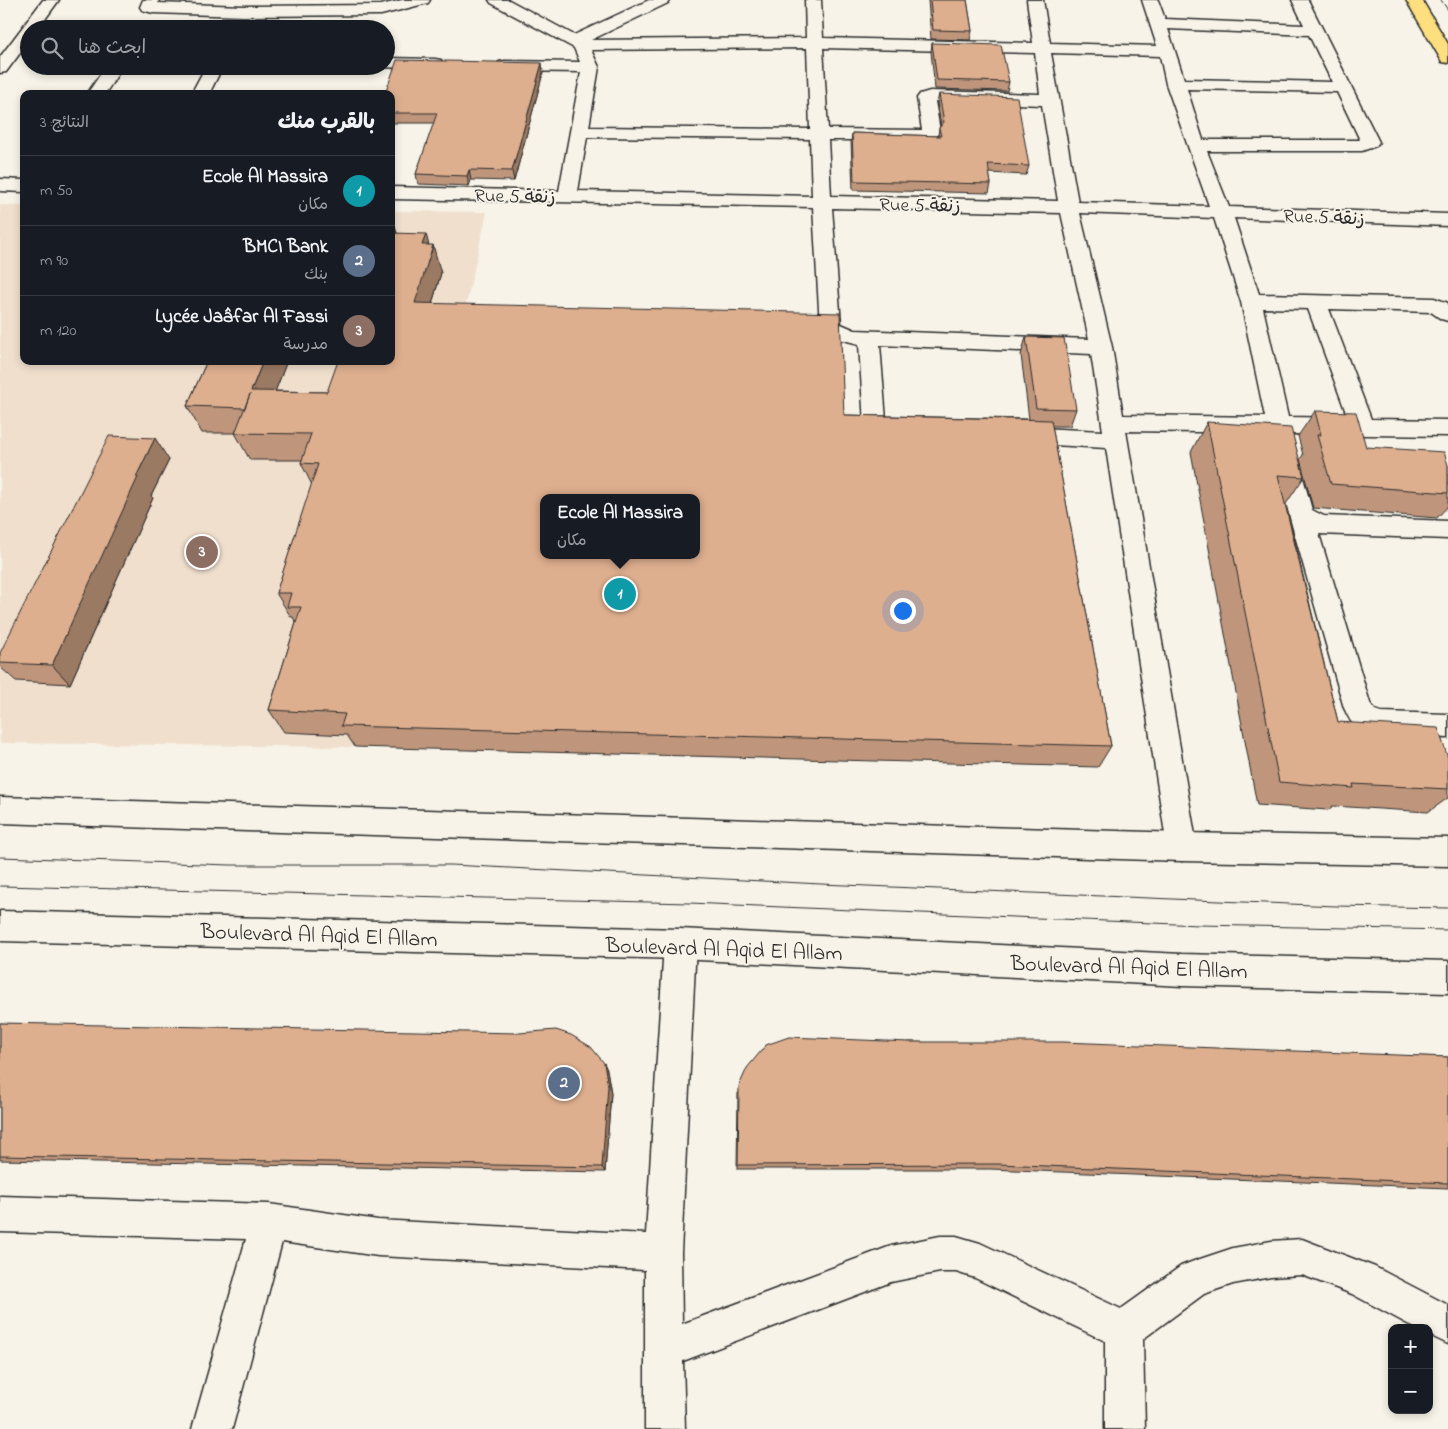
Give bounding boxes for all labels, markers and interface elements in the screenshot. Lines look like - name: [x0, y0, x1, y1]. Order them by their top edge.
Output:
- search box: [20, 20, 395, 75]
- icon: search: [38, 34, 66, 62]
- text: ابحث هنا: [78, 35, 146, 62]
- text: بالقرب منك: [278, 108, 375, 138]
- text: النتائج: 3: [40, 111, 89, 135]
- text: Ecole Al Massira: [202, 164, 328, 191]
- text: 50 m: [40, 179, 73, 203]
- text: 1: [356, 179, 362, 203]
- street label: Rue 5 زنقة: [474, 183, 556, 212]
- street label: Rue 5 زنقة: [879, 192, 961, 221]
- text: مكان: [298, 193, 328, 217]
- street label: Rue 5 زنقة: [1283, 204, 1365, 233]
- text: BMCI Bank: [243, 234, 328, 261]
- text: 90 m: [40, 249, 68, 273]
- text: 2: [355, 249, 363, 273]
- text: بنك: [304, 263, 328, 287]
- text: Lycée Jaâfar Al Fassi: [155, 304, 328, 331]
- text: 120 m: [40, 319, 76, 343]
- text: 3: [356, 319, 362, 343]
- text: مدرسة: [283, 333, 328, 357]
- popup: [540, 494, 700, 559]
- text: Ecole Al Massira: [557, 500, 683, 527]
- text: مكان: [557, 529, 587, 553]
- pin: 3: [186, 533, 218, 571]
- pin: 1: [604, 575, 636, 613]
- your location: [890, 598, 916, 624]
- street label: Boulevard Al Aqid El Allam: [199, 917, 438, 957]
- street label: Boulevard Al Aqid El Allam: [604, 931, 843, 971]
- street label: Boulevard Al Aqid El Allam: [1009, 949, 1248, 989]
- pin: 2: [548, 1064, 580, 1102]
- map controls: [1388, 1324, 1433, 1414]
- button: +: [1388, 1324, 1433, 1369]
- button: −: [1388, 1369, 1433, 1414]

